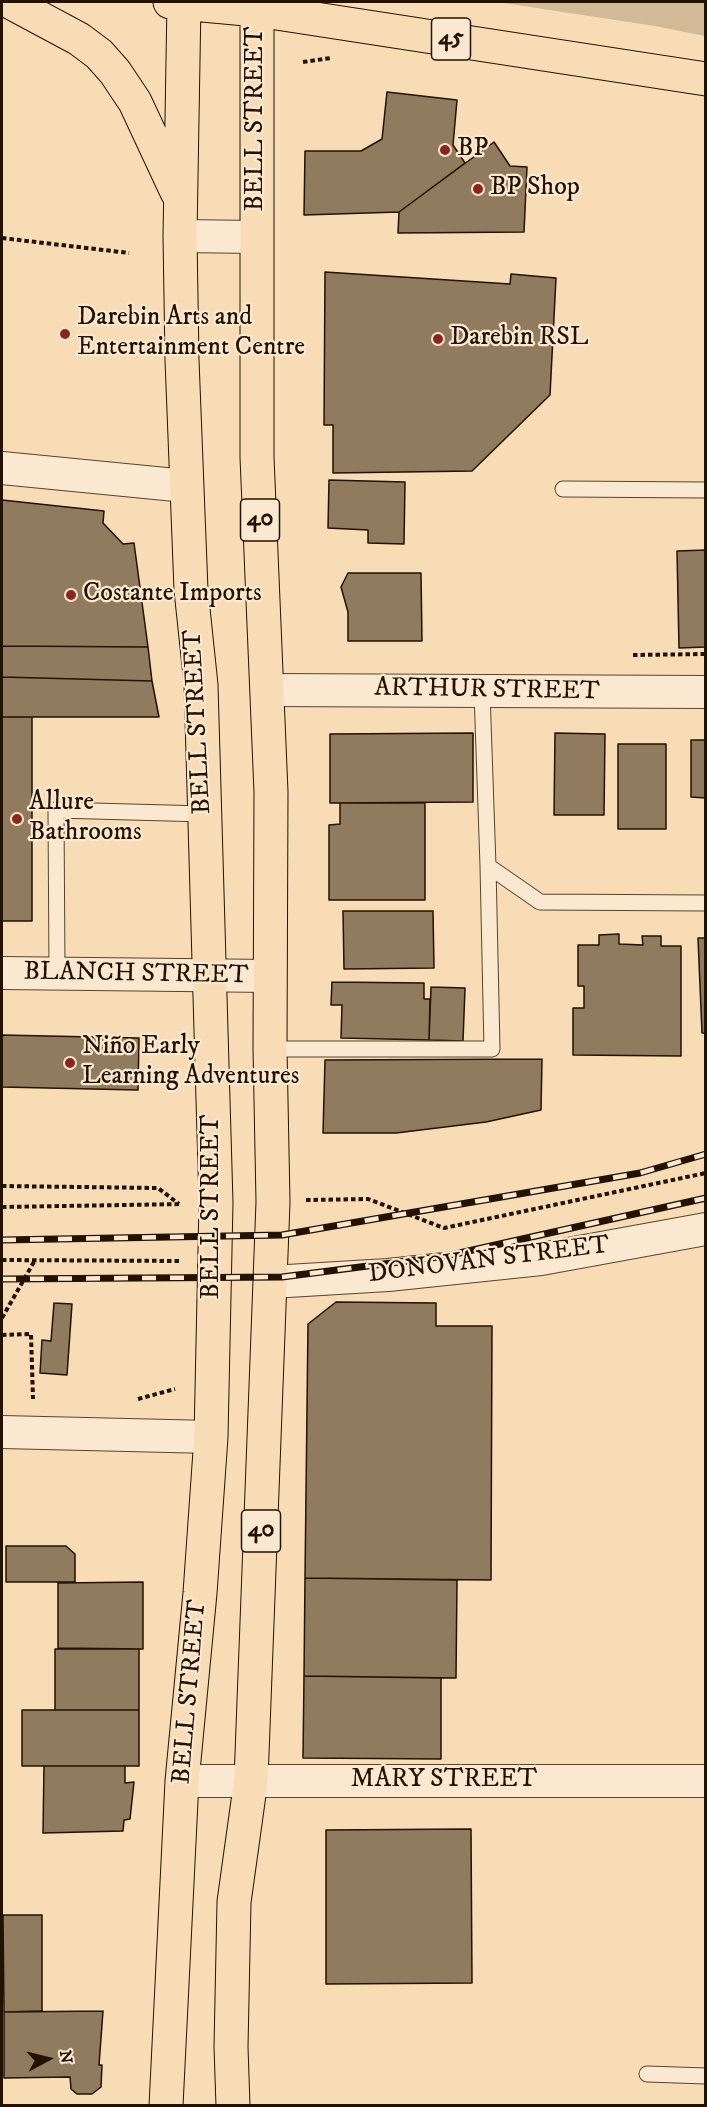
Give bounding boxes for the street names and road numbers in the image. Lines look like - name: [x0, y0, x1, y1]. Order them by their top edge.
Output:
- road number: 45: [432, 18, 470, 60]
- street label: BELL STREET: [241, 26, 273, 212]
- road number: 40: [240, 499, 280, 541]
- street label: BELL STREET: [179, 629, 219, 815]
- street label: ARTHUR STREET: [374, 673, 600, 709]
- street label: BLANCH STREET: [23, 957, 249, 993]
- street label: BELL STREET: [197, 1114, 229, 1300]
- street label: DONOVAN STREET: [367, 1231, 611, 1291]
- road number: 40: [242, 1510, 280, 1552]
- street label: BELL STREET: [167, 1598, 215, 1786]
- street label: MARY STREET: [351, 1765, 537, 1797]

